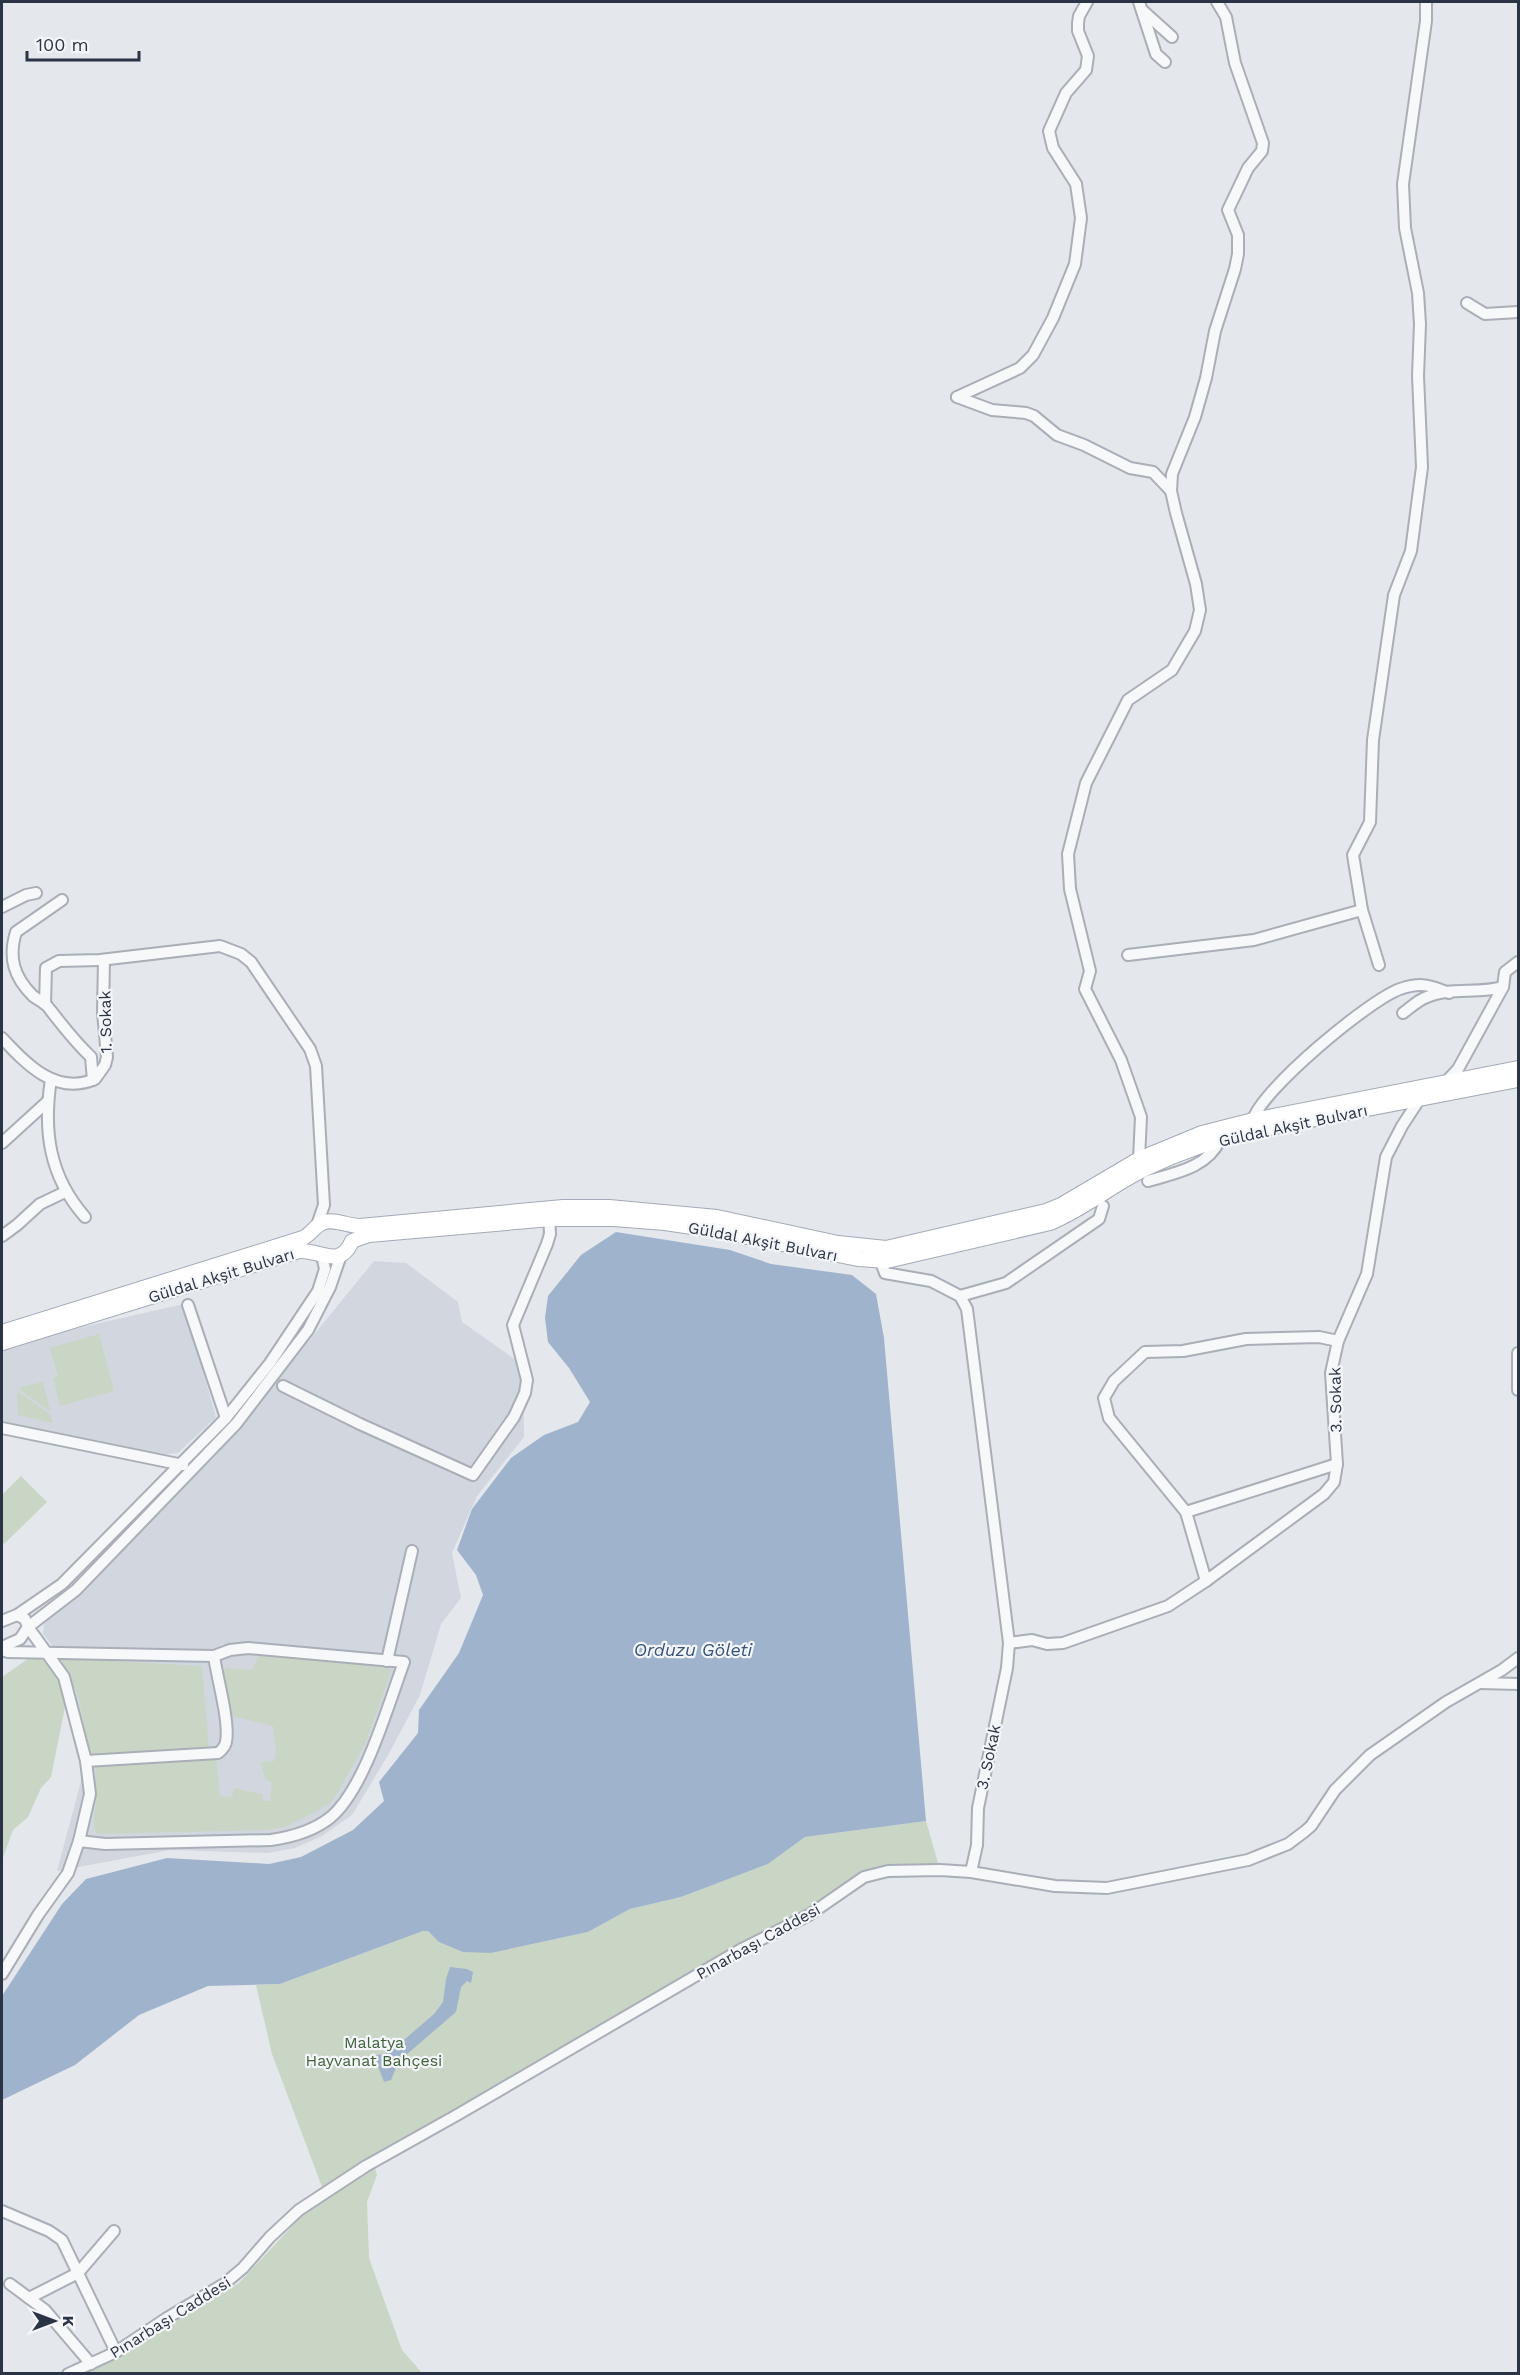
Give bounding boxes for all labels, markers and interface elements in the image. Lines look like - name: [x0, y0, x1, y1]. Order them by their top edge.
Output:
- scale bar: [27, 24, 140, 62]
- text: 100 m: [36, 34, 89, 55]
- street label: 1. Sokak: [95, 990, 116, 1054]
- street label: Güldal Akşit Bulvarı: [1217, 1100, 1369, 1151]
- street label: Güldal Akşit Bulvarı: [687, 1218, 839, 1265]
- street label: Güldal Akşit Bulvarı: [146, 1244, 296, 1307]
- street label: 3. Sokak: [1325, 1367, 1346, 1433]
- water label: Orduzu Göleti: [634, 1639, 754, 1660]
- street label: 3. Sokak: [972, 1723, 1005, 1791]
- street label: Pınarbaşı Caddesi: [693, 1899, 824, 1983]
- park label: Malatya Hayvanat Bahçesi: [306, 2033, 442, 2070]
- street label: Pınarbaşı Caddesi: [106, 2273, 234, 2362]
- north arrow: [24, 2291, 84, 2351]
- text: K: [59, 2315, 78, 2327]

